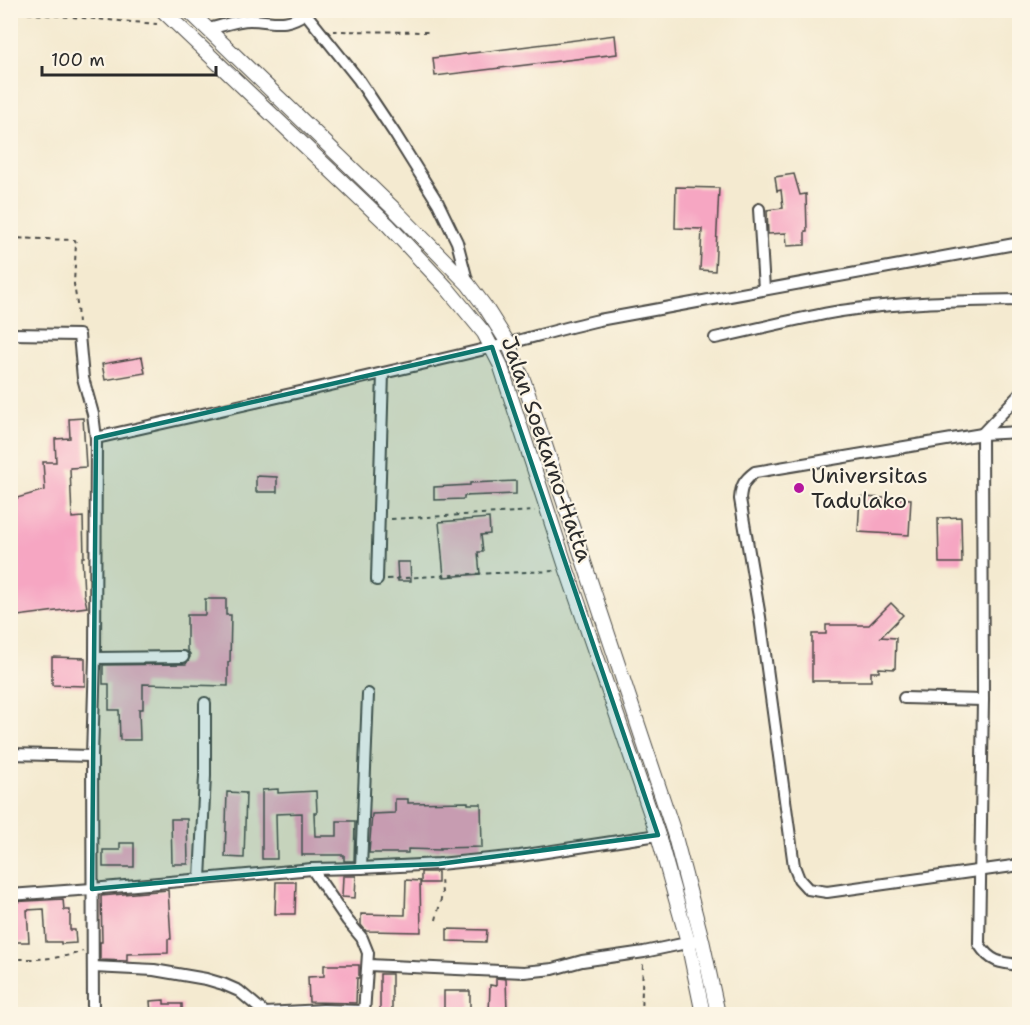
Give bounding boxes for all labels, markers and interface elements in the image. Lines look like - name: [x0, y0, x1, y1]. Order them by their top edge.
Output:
- scale bar: [42, 39, 216, 77]
- text: 100 m: [51, 48, 105, 72]
- street label: Jalan Soekarno-Hatta: [495, 332, 599, 566]
- place label: Universitas Tadulako: [811, 461, 928, 515]
- marker: Universitas Tadulako: [792, 481, 806, 495]

